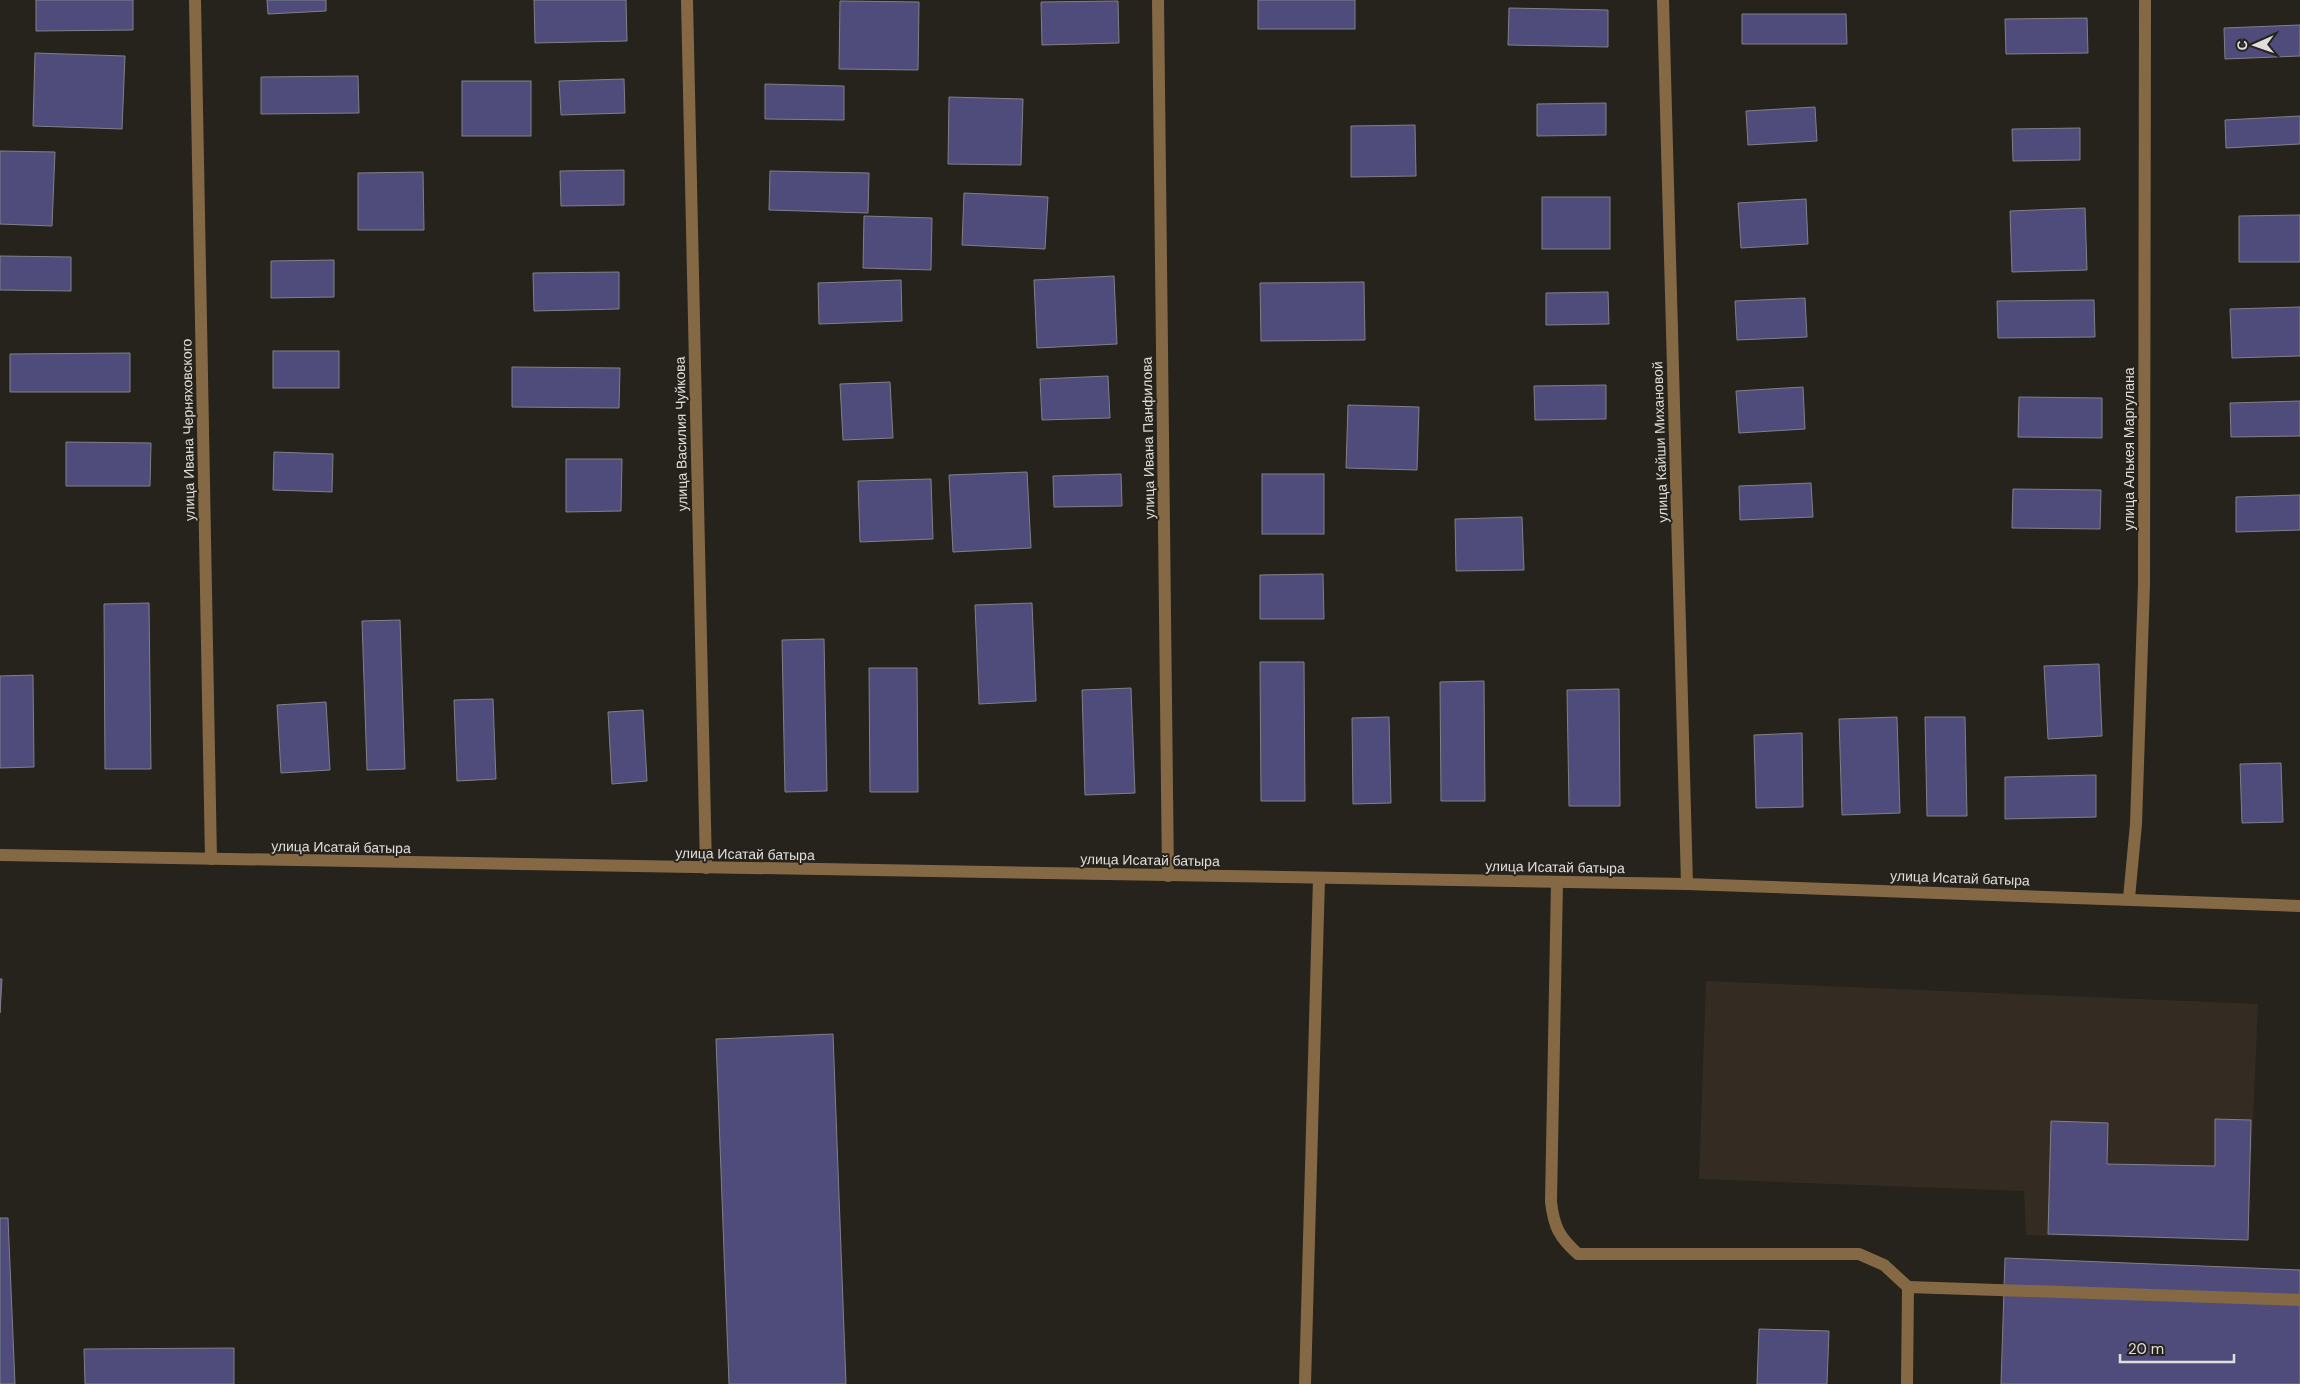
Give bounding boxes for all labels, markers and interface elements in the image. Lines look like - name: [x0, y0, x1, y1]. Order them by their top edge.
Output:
- north arrow: [2230, 20, 2280, 70]
- text: С: [2233, 40, 2251, 51]
- street label: улица Ивана Черняховского: [177, 338, 199, 521]
- street label: улица Василия Чуйкова: [671, 356, 691, 512]
- street label: улица Ивана Панфилова: [1138, 356, 1158, 519]
- street label: улица Кайши Михановой: [1648, 361, 1672, 523]
- street label: улица Алькея Маргулана: [2120, 367, 2138, 531]
- street label: улица Исатай батыра: [271, 837, 411, 857]
- street label: улица Исатай батыра: [675, 844, 815, 864]
- street label: улица Исатай батыра: [1080, 850, 1220, 870]
- street label: улица Исатай батыра: [1485, 857, 1625, 877]
- street label: улица Исатай батыра: [1890, 867, 2030, 889]
- scale bar: [2120, 1332, 2234, 1364]
- text: 20 m: [2128, 1339, 2164, 1359]

